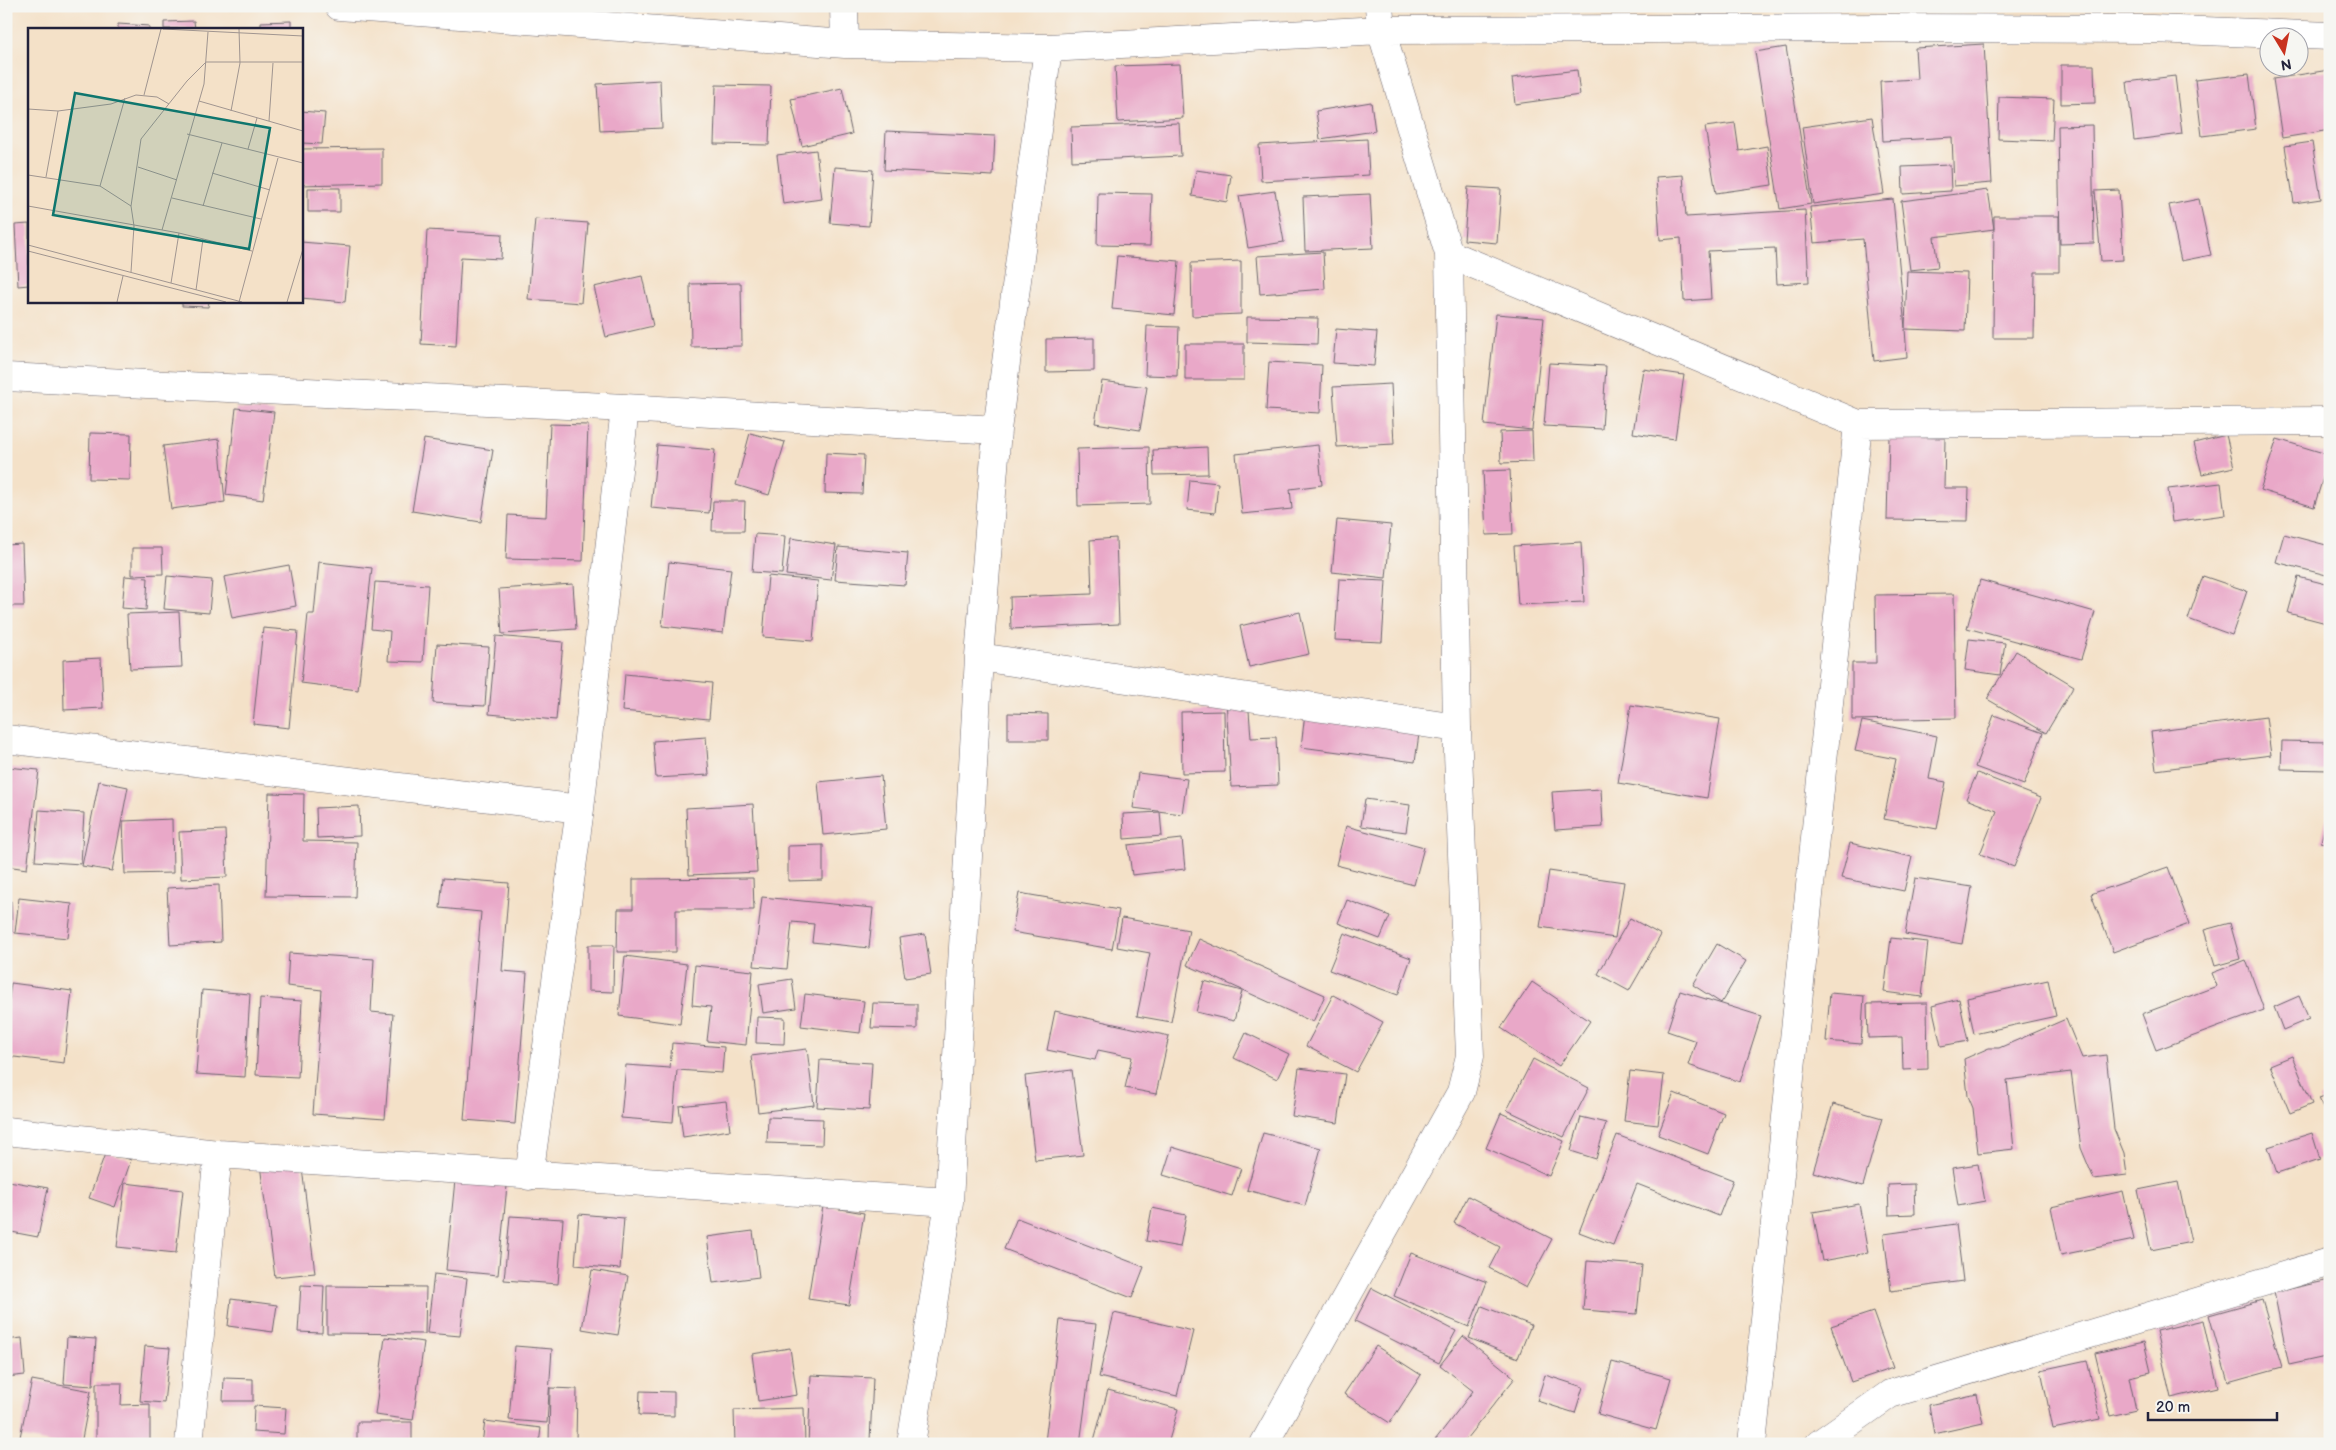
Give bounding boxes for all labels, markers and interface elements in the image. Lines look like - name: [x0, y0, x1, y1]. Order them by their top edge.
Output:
- inset map: [28, 28, 302, 302]
- north arrow: [2258, 28, 2308, 78]
- text: N: [2280, 55, 2293, 74]
- scale bar: [2148, 1390, 2277, 1422]
- text: 20 m: [2156, 1398, 2190, 1417]

